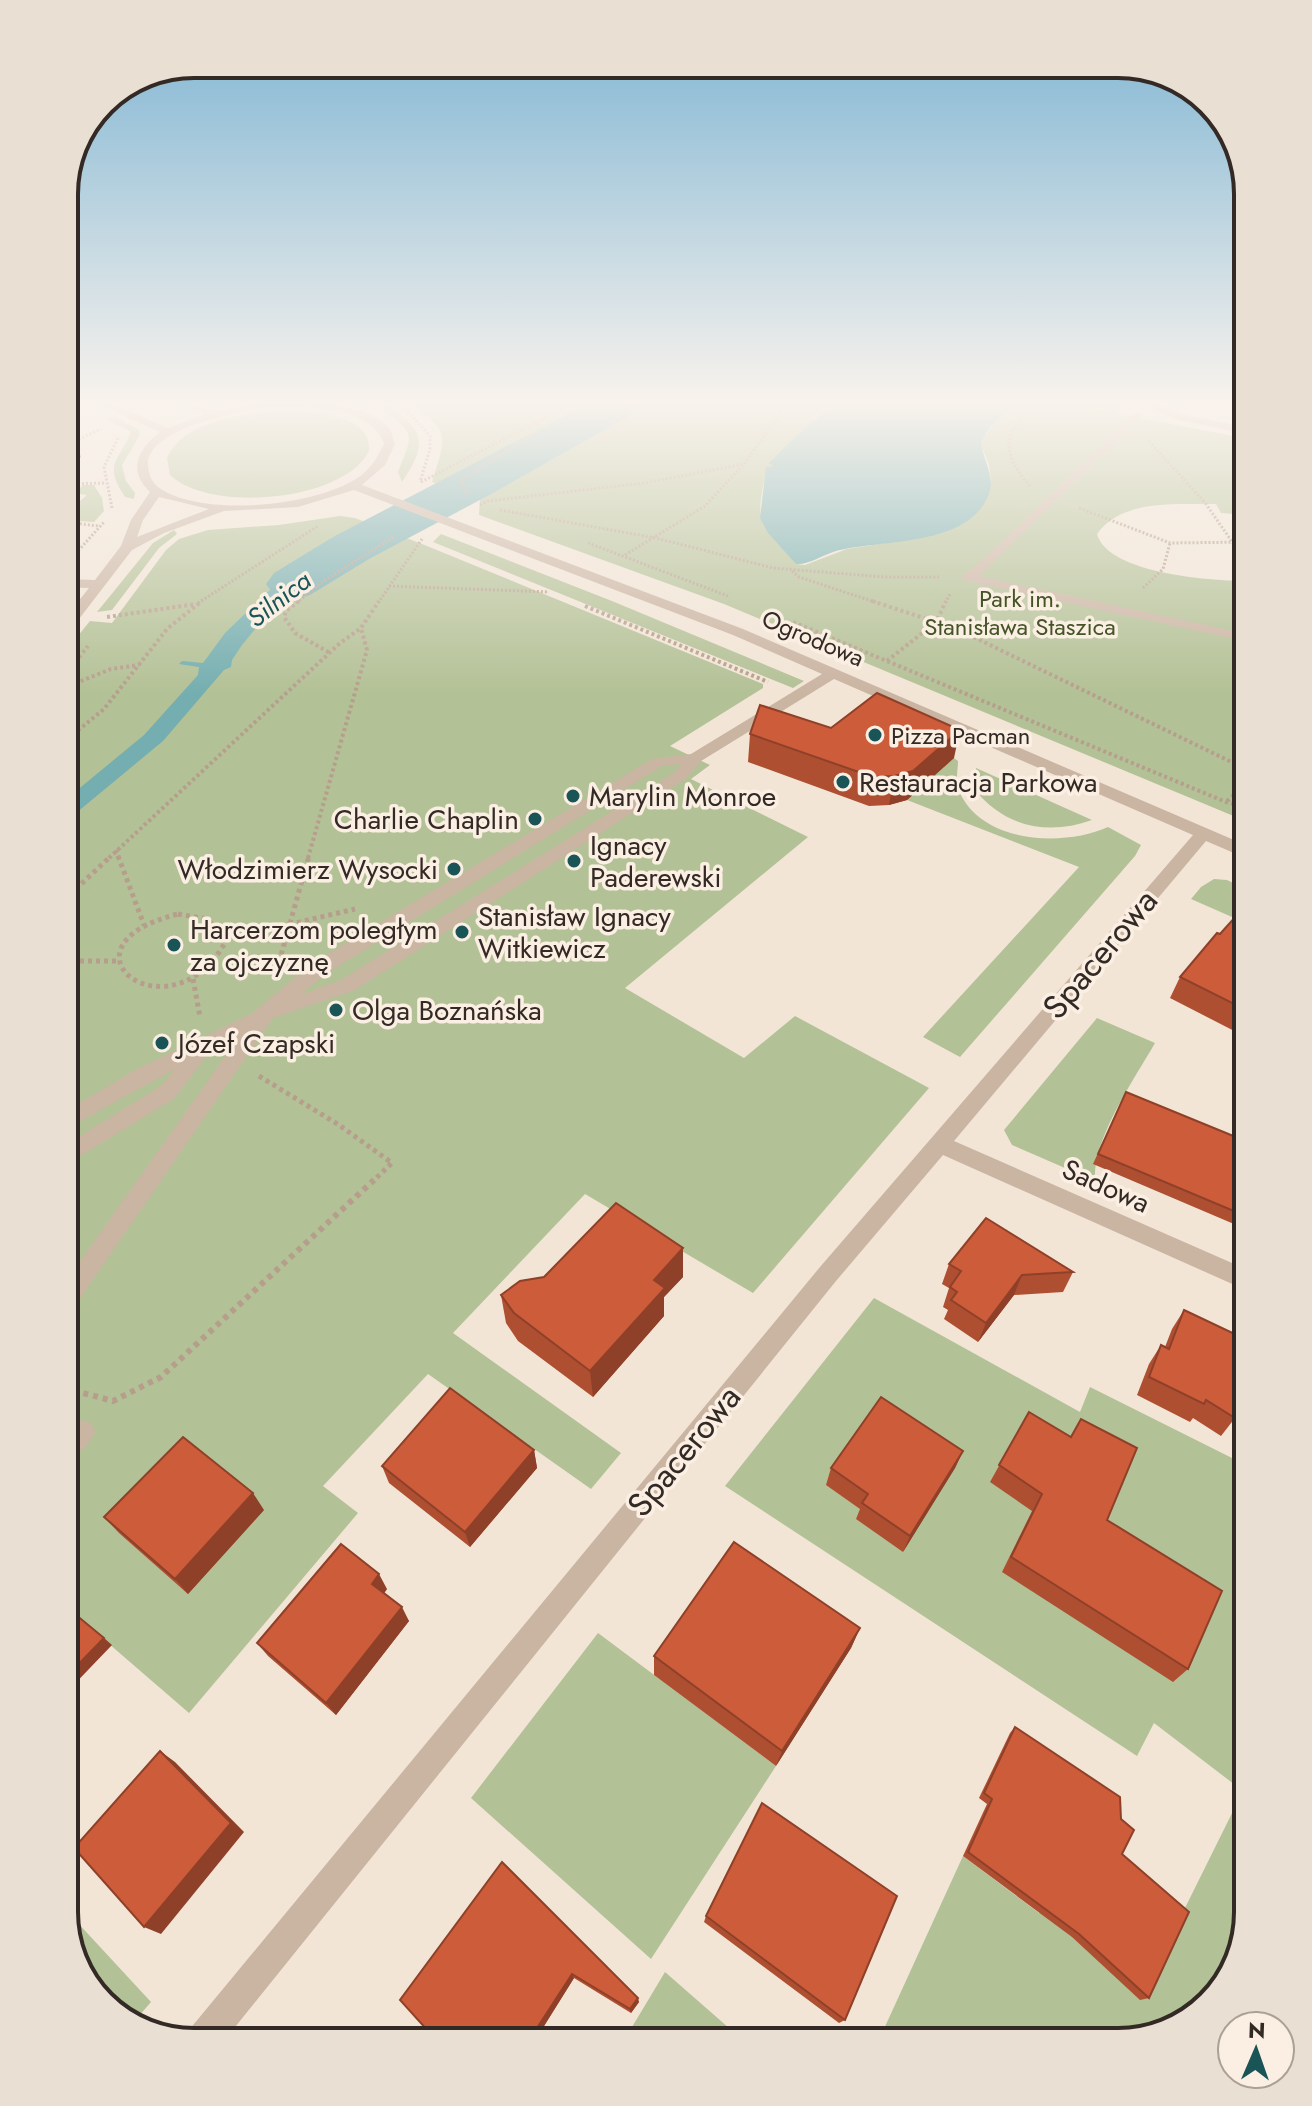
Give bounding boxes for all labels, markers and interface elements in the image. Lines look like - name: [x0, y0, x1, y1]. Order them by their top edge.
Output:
- water label: Silnica: [239, 561, 320, 636]
- park label: Park im. Stanisława Staszica: [924, 581, 1116, 644]
- street label: Ogrodowa: [756, 601, 870, 675]
- place label: Pizza Pacman: [891, 718, 1030, 753]
- marker: Pizza Pacman: [866, 726, 884, 744]
- place label: Restauracja Parkowa: [859, 762, 1097, 803]
- marker: Restauracja Parkowa: [834, 773, 852, 791]
- place label: Marylin Monroe: [589, 776, 776, 817]
- marker: Marylin Monroe: [564, 787, 582, 805]
- place label: Charlie Chaplin: [334, 799, 519, 840]
- marker: Charlie Chaplin: [526, 810, 544, 828]
- place label: Ignacy Paderewski: [590, 825, 721, 898]
- place label: Włodzimierz Wysocki: [178, 849, 438, 890]
- marker: Ignacy Paderewski: [565, 852, 583, 870]
- marker: Włodzimierz Wysocki: [445, 860, 463, 878]
- street label: Spacerowa: [1031, 878, 1169, 1030]
- place label: Stanisław Ignacy Witkiewicz: [478, 896, 671, 969]
- place label: Harcerzom poległym za ojczyznę: [190, 909, 438, 982]
- marker: Stanisław Ignacy Witkiewicz: [453, 923, 471, 941]
- marker: Harcerzom poległym za ojczyznę: [165, 936, 183, 954]
- place label: Olga Boznańska: [352, 990, 542, 1031]
- marker: Olga Boznańska: [327, 1001, 345, 1019]
- place label: Józef Czapski: [174, 1023, 335, 1064]
- marker: Józef Czapski: [153, 1034, 171, 1052]
- street label: Sadowa: [1056, 1149, 1156, 1223]
- street label: Spacerowa: [616, 1375, 752, 1527]
- north arrow: [1216, 2010, 1296, 2090]
- text: N: [1247, 2014, 1266, 2046]

